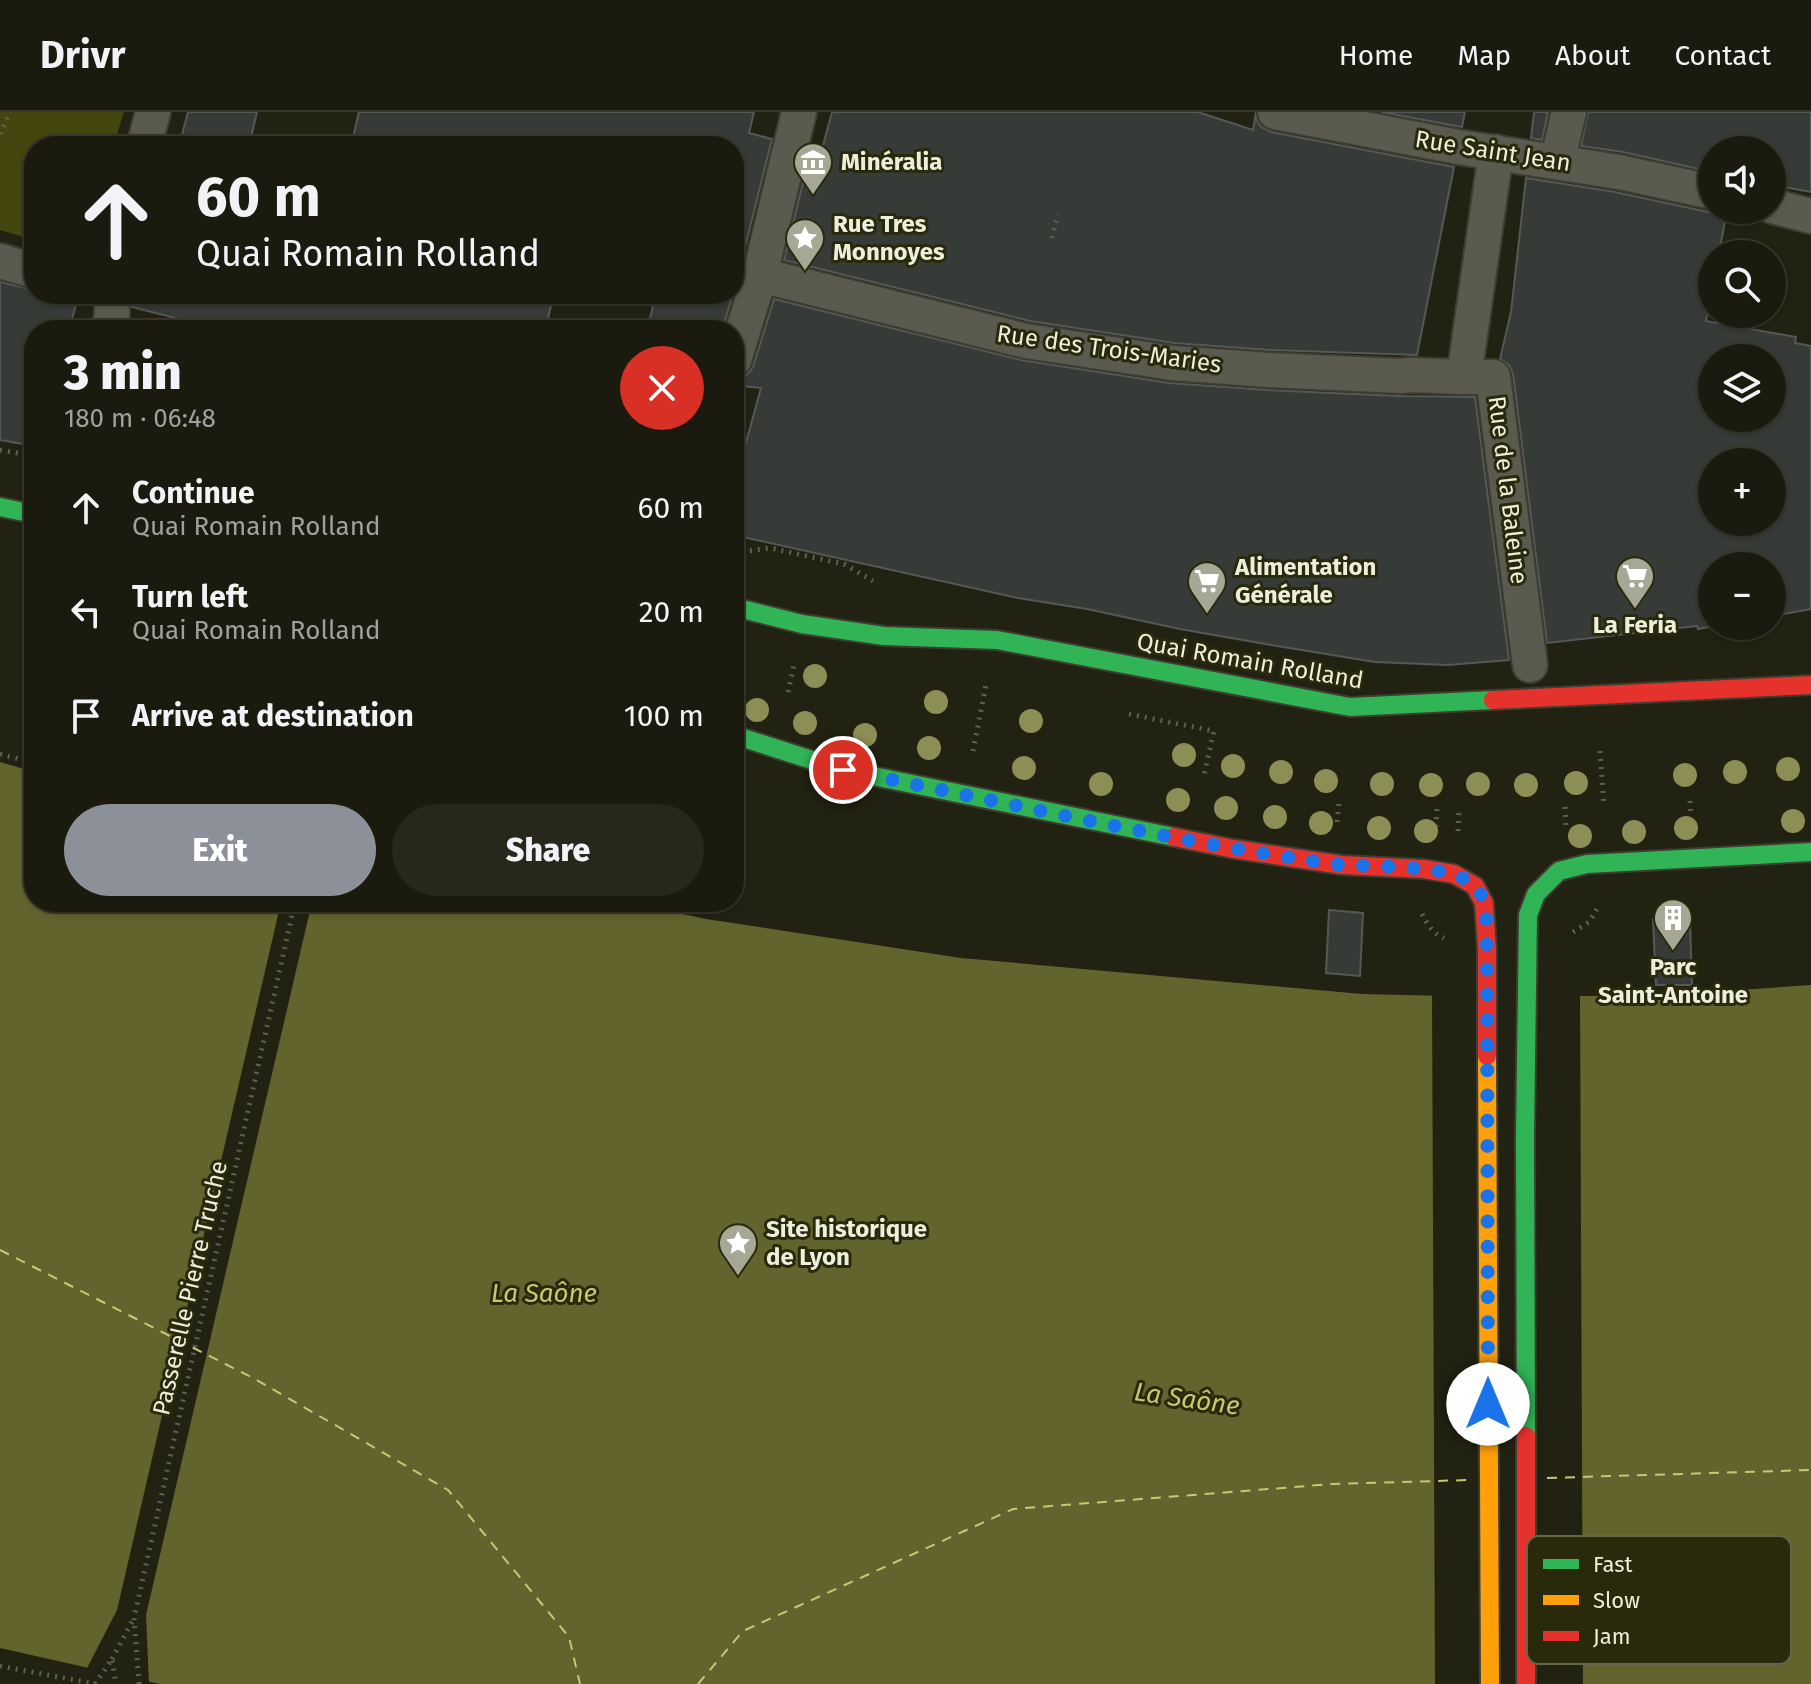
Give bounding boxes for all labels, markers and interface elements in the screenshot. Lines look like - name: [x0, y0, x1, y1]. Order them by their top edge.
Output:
- text: Drivr: [40, 32, 125, 78]
- text: Home: [1339, 39, 1413, 72]
- text: Map: [1457, 39, 1511, 72]
- text: About: [1555, 39, 1630, 72]
- text: Contact: [1674, 39, 1771, 72]
- street label: Rue Saint Jean: [1413, 125, 1573, 177]
- map controls: [1698, 136, 1786, 640]
- button: sound: [1698, 136, 1786, 224]
- museum icon: Minéralia: [792, 141, 834, 196]
- place label: Minéralia: [841, 148, 942, 176]
- text: 60 m: [196, 164, 321, 231]
- icon: ahead: [64, 168, 168, 272]
- place label: Rue Tres Monnoyes: [833, 210, 945, 266]
- place icon: Rue Tres Monnoyes: [784, 217, 826, 272]
- text: Quai Romain Rolland: [196, 232, 540, 276]
- button: search: [1698, 240, 1786, 328]
- street label: Rue des Trois-Maries: [995, 319, 1223, 379]
- text: 3 min: [64, 344, 182, 402]
- button: layers: [1698, 344, 1786, 432]
- button: close: [620, 346, 704, 430]
- street label: Rue de la Baleine: [1483, 394, 1533, 586]
- text: 180 m · 06:48: [64, 403, 216, 434]
- button: +: [1698, 448, 1786, 536]
- text: Continue: [132, 475, 255, 511]
- icon: ahead: [64, 486, 108, 530]
- text: 60 m: [638, 490, 704, 526]
- text: Quai Romain Rolland: [132, 511, 380, 542]
- button: −: [1698, 552, 1786, 640]
- place label: Alimentation Générale: [1234, 553, 1376, 609]
- supermarket icon: La Feria: [1614, 555, 1656, 610]
- supermarket icon: Alimentation Générale: [1186, 560, 1228, 615]
- text: Turn left: [132, 579, 248, 615]
- icon: left: [64, 590, 108, 634]
- text: 20 m: [639, 594, 704, 630]
- place label: La Feria: [1593, 611, 1677, 639]
- text: Quai Romain Rolland: [132, 615, 380, 646]
- street label: Quai Romain Rolland: [1135, 627, 1365, 695]
- icon: arrive: [64, 694, 108, 738]
- text: Arrive at destination: [132, 698, 414, 734]
- text: 100 m: [624, 698, 704, 734]
- pin: [809, 736, 877, 804]
- icon: arrive: [821, 748, 865, 792]
- button: Exit: [64, 804, 376, 896]
- button: Share: [392, 804, 704, 896]
- building icon: Parc Saint-Antoine: [1652, 897, 1694, 952]
- place label: Parc Saint-Antoine: [1598, 953, 1748, 1009]
- street label: Passerelle Pierre Truche: [147, 1158, 233, 1418]
- place label: Site historique de Lyon: [766, 1215, 927, 1271]
- place icon: Site historique de Lyon: [717, 1222, 759, 1277]
- water label: La Saône: [491, 1278, 597, 1309]
- position arrow: [1446, 1362, 1530, 1446]
- water label: La Saône: [1132, 1376, 1242, 1422]
- legend: [1527, 1536, 1791, 1664]
- text: Fast: [1593, 1551, 1633, 1578]
- text: Slow: [1593, 1587, 1640, 1614]
- text: Jam: [1593, 1623, 1631, 1650]

